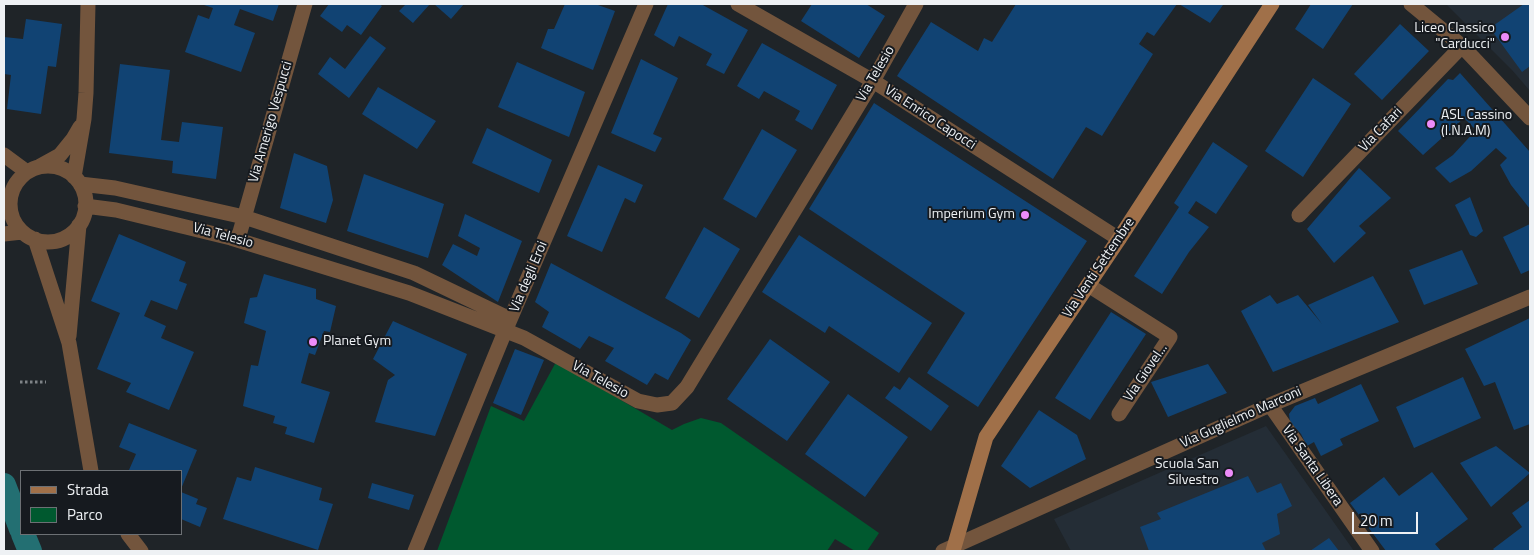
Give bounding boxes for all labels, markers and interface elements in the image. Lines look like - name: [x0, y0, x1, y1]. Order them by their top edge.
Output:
- place label: Liceo Classico "Carducci": [1414, 21, 1495, 54]
- marker: Liceo Classico "Carducci": [1499, 31, 1511, 43]
- street label: Via Telesio: [853, 43, 899, 105]
- street label: Via Amerigo Vespucci: [246, 59, 296, 185]
- street label: Via Enrico Capocci: [881, 82, 979, 154]
- street label: Via Cafari: [1356, 104, 1406, 156]
- place label: ASL Cassino (I.N.A.M): [1441, 108, 1512, 140]
- marker: ASL Cassino (I.N.A.M): [1425, 118, 1437, 130]
- place label: Imperium Gym: [928, 207, 1015, 223]
- marker: Imperium Gym: [1019, 209, 1031, 221]
- street label: Via Venti Settembre: [1059, 215, 1139, 321]
- street label: Via Telesio: [191, 220, 255, 252]
- street label: Via degli Eroi: [507, 239, 551, 315]
- place label: Planet Gym: [323, 334, 391, 350]
- marker: Planet Gym: [307, 336, 319, 348]
- street label: Via Giovel...: [1121, 341, 1171, 405]
- street label: Via Telesio: [569, 358, 631, 402]
- street label: Via Guglielmo Marconi: [1178, 384, 1304, 452]
- street label: Via Santa Libera: [1278, 422, 1346, 510]
- place label: Scuola San Silvestro: [1155, 457, 1219, 490]
- marker: Scuola San Silvestro: [1223, 467, 1235, 479]
- legend: [20, 470, 182, 535]
- text: Strada: [67, 478, 108, 501]
- scale bar: [1354, 502, 1420, 534]
- text: Parco: [67, 503, 103, 526]
- text: 20 m: [1360, 509, 1393, 532]

